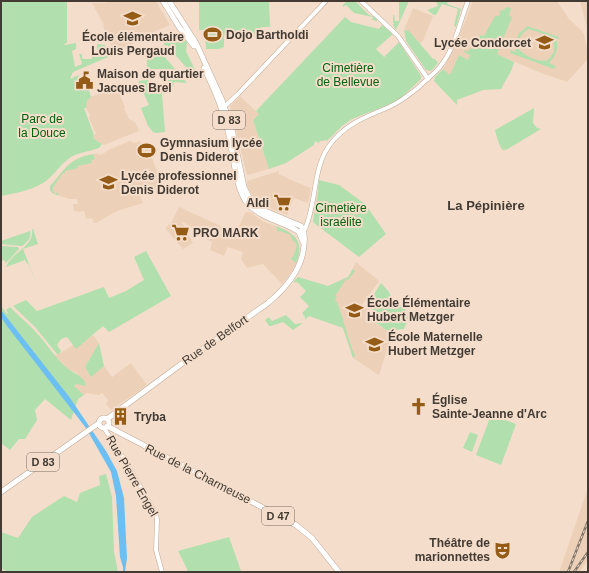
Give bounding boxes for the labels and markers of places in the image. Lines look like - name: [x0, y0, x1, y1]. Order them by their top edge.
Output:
- school or university icon: École élémentaire Louis Pergaud: [123, 8, 143, 28]
- sports icon: Dojo Bartholdi: [203, 25, 223, 45]
- place label: Dojo Bartholdi: [226, 28, 309, 42]
- place label: École élémentaire Louis Pergaud: [82, 29, 184, 58]
- school or university icon: Lycée Condorcet: [534, 33, 554, 53]
- place label: Lycée Condorcet: [434, 36, 531, 50]
- place label: Maison de quartier Jacques Brel: [97, 67, 204, 95]
- public building icon: Maison de quartier Jacques Brel: [74, 71, 94, 91]
- place label: Gymnasium lycée Denis Diderot: [160, 136, 262, 164]
- sports icon: Gymnasium lycée Denis Diderot: [137, 140, 157, 160]
- place label: Lycée professionnel Denis Diderot: [121, 169, 237, 197]
- school or university icon: Lycée professionnel Denis Diderot: [98, 173, 118, 193]
- supermarket icon: Aldi: [272, 193, 292, 213]
- place label: Aldi: [246, 196, 269, 210]
- supermarket icon: PRO MARK: [170, 223, 190, 243]
- place label: PRO MARK: [193, 226, 259, 240]
- place label: École Élémentaire Hubert Metzger: [367, 295, 471, 324]
- school or university icon: École Élémentaire Hubert Metzger: [344, 300, 364, 320]
- place label: École Maternelle Hubert Metzger: [388, 329, 483, 358]
- school or university icon: École Maternelle Hubert Metzger: [365, 334, 385, 354]
- place label: Église Sainte-Jeanne d'Arc: [432, 392, 547, 421]
- church icon: Église Sainte-Jeanne d'Arc: [409, 397, 429, 417]
- building icon: Tryba: [111, 407, 131, 427]
- place label: Tryba: [134, 410, 166, 424]
- place label: Théâtre de marionnettes: [415, 536, 490, 564]
- theatre icon: Théâtre de marionnettes: [493, 540, 513, 560]

